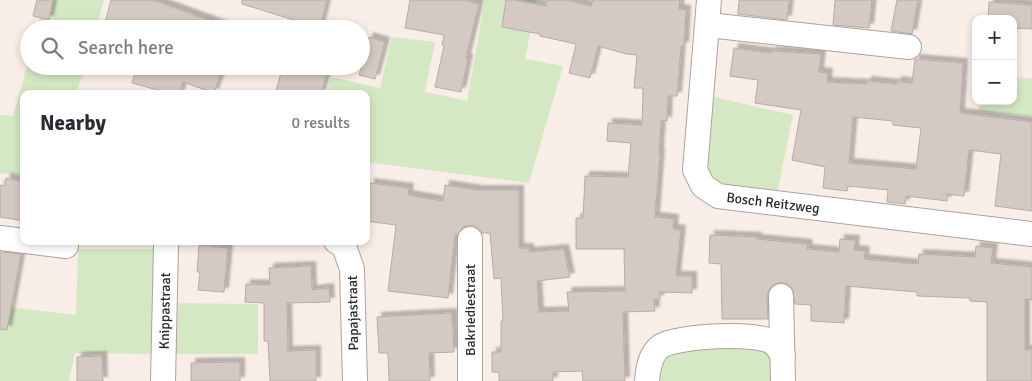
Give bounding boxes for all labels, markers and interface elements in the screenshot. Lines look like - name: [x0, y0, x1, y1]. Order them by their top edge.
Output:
- map controls: [972, 15, 1017, 105]
- button: +: [972, 15, 1017, 60]
- search box: [20, 20, 370, 75]
- icon: search: [38, 34, 66, 62]
- text: Search here: [78, 36, 174, 60]
- button: −: [972, 60, 1017, 105]
- text: Nearby: [40, 110, 106, 136]
- text: 0 results: [291, 113, 350, 133]
- street label: Bosch Reitzweg: [725, 189, 821, 217]
- street label: Bakriediestraat: [462, 264, 479, 356]
- street label: Knippastraat: [156, 272, 174, 350]
- street label: Papajastraat: [344, 275, 362, 351]

